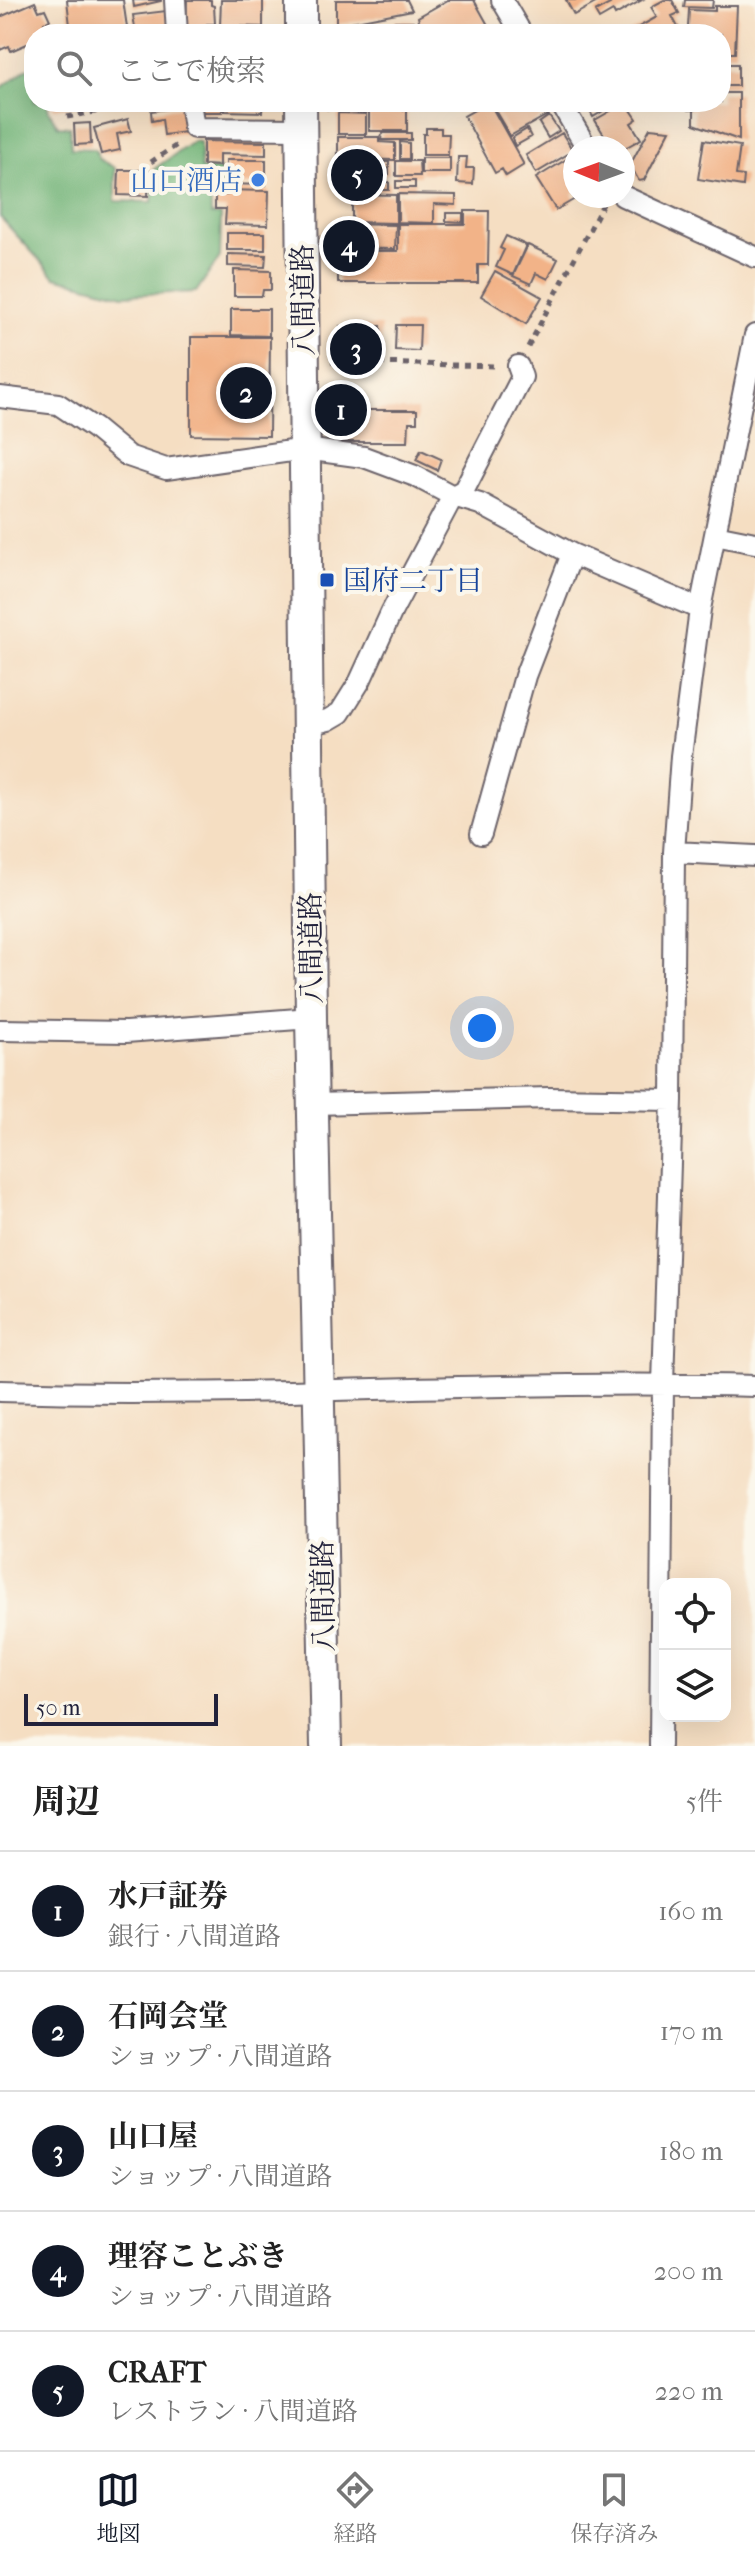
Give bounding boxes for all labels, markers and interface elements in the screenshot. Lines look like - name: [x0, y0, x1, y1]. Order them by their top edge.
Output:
- search box: [24, 24, 731, 112]
- icon: search: [52, 46, 96, 90]
- text: ここで検索: [116, 54, 266, 89]
- north arrow: [563, 136, 635, 208]
- pin: 5: [331, 145, 383, 205]
- place label: 山口酒店: [130, 164, 242, 197]
- marker: 山口酒店: [249, 171, 267, 189]
- pin: 4: [323, 216, 375, 276]
- street label: 八間道路: [286, 244, 320, 356]
- pin: 3: [330, 319, 382, 379]
- pin: 2: [220, 363, 272, 423]
- pin: 1: [315, 380, 367, 440]
- place label: 国府二丁目: [343, 564, 483, 597]
- marker: 国府二丁目: [318, 571, 336, 589]
- street label: 八間道路: [294, 892, 328, 1004]
- your location: [462, 1008, 502, 1048]
- street label: 八間道路: [306, 1540, 340, 1652]
- map controls: [659, 1578, 731, 1722]
- button: locate: [659, 1578, 731, 1650]
- button: layers: [659, 1650, 731, 1722]
- scale bar: [24, 1690, 218, 1726]
- text: 50 m: [36, 1695, 81, 1721]
- text: 周辺: [32, 1782, 100, 1822]
- text: 5件: [686, 1786, 723, 1817]
- text: 水戸証券: [108, 1879, 228, 1914]
- text: 1: [53, 1896, 63, 1927]
- text: 160 m: [658, 1896, 723, 1927]
- text: 銀行 · 八間道路: [108, 1921, 280, 1952]
- text: 石岡会堂: [108, 1999, 228, 2034]
- text: 2: [51, 2016, 65, 2047]
- text: 170 m: [660, 2016, 723, 2047]
- text: ショップ · 八間道路: [108, 2041, 332, 2072]
- text: 山口屋: [108, 2119, 198, 2154]
- text: 3: [53, 2136, 63, 2167]
- text: 180 m: [659, 2136, 723, 2167]
- text: ショップ · 八間道路: [108, 2161, 332, 2192]
- text: 理容ことぶき: [108, 2239, 288, 2274]
- text: 4: [50, 2256, 66, 2287]
- text: 200 m: [654, 2256, 723, 2287]
- text: ショップ · 八間道路: [108, 2281, 332, 2312]
- text: CRAFT: [108, 2355, 206, 2390]
- text: 5: [52, 2376, 64, 2407]
- text: 220 m: [655, 2376, 723, 2407]
- text: レストラン · 八間道路: [108, 2396, 358, 2427]
- tab: 地図: [96, 2468, 141, 2547]
- tab: 経路: [333, 2468, 378, 2547]
- tab: 保存済み: [570, 2468, 659, 2547]

